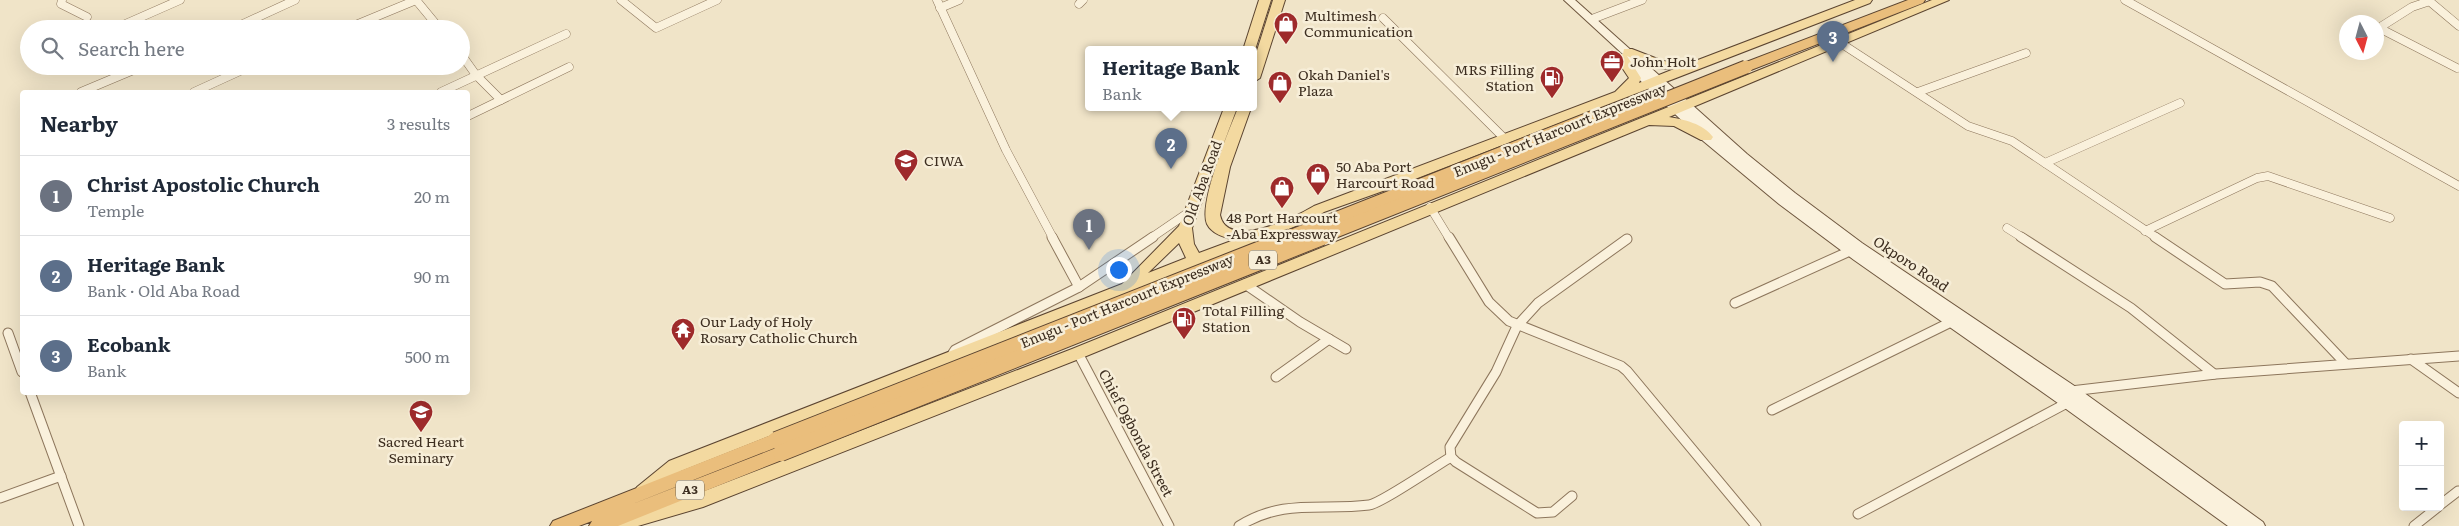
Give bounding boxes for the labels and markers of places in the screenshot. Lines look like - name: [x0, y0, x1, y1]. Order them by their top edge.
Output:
- place label: Multimesh Communication: [1304, 5, 1413, 41]
- shop icon: Multimesh Communication: [1273, 11, 1299, 45]
- pin: 3: [1817, 21, 1849, 62]
- office icon: John Holt: [1599, 49, 1625, 83]
- place label: John Holt: [1630, 51, 1697, 71]
- place label: MRS Filling Station: [1454, 59, 1534, 95]
- place label: Okah Daniel's Plaza: [1298, 64, 1390, 100]
- fuel station icon: MRS Filling Station: [1539, 65, 1565, 99]
- shop icon: Okah Daniel's Plaza: [1267, 70, 1293, 104]
- pin: 2: [1155, 128, 1187, 169]
- school or university icon: CIWA: [893, 148, 919, 182]
- place label: CIWA: [924, 150, 964, 170]
- place label: 50 Aba Port Harcourt Road: [1336, 156, 1435, 192]
- shop icon: 50 Aba Port Harcourt Road: [1305, 162, 1331, 196]
- shop icon: 48 Port Harcourt -Aba Expressway: [1269, 175, 1295, 209]
- place label: 48 Port Harcourt -Aba Expressway: [1226, 207, 1339, 243]
- pin: 1: [1073, 209, 1105, 250]
- place label: Total Filling Station: [1202, 300, 1284, 336]
- fuel station icon: Total Filling Station: [1171, 306, 1197, 340]
- place label: Our Lady of Holy Rosary Catholic Church: [700, 311, 858, 347]
- temple icon: Our Lady of Holy Rosary Catholic Church: [670, 317, 696, 351]
- school or university icon: Sacred Heart Seminary: [408, 399, 434, 433]
- place label: Sacred Heart Seminary: [378, 431, 465, 467]

